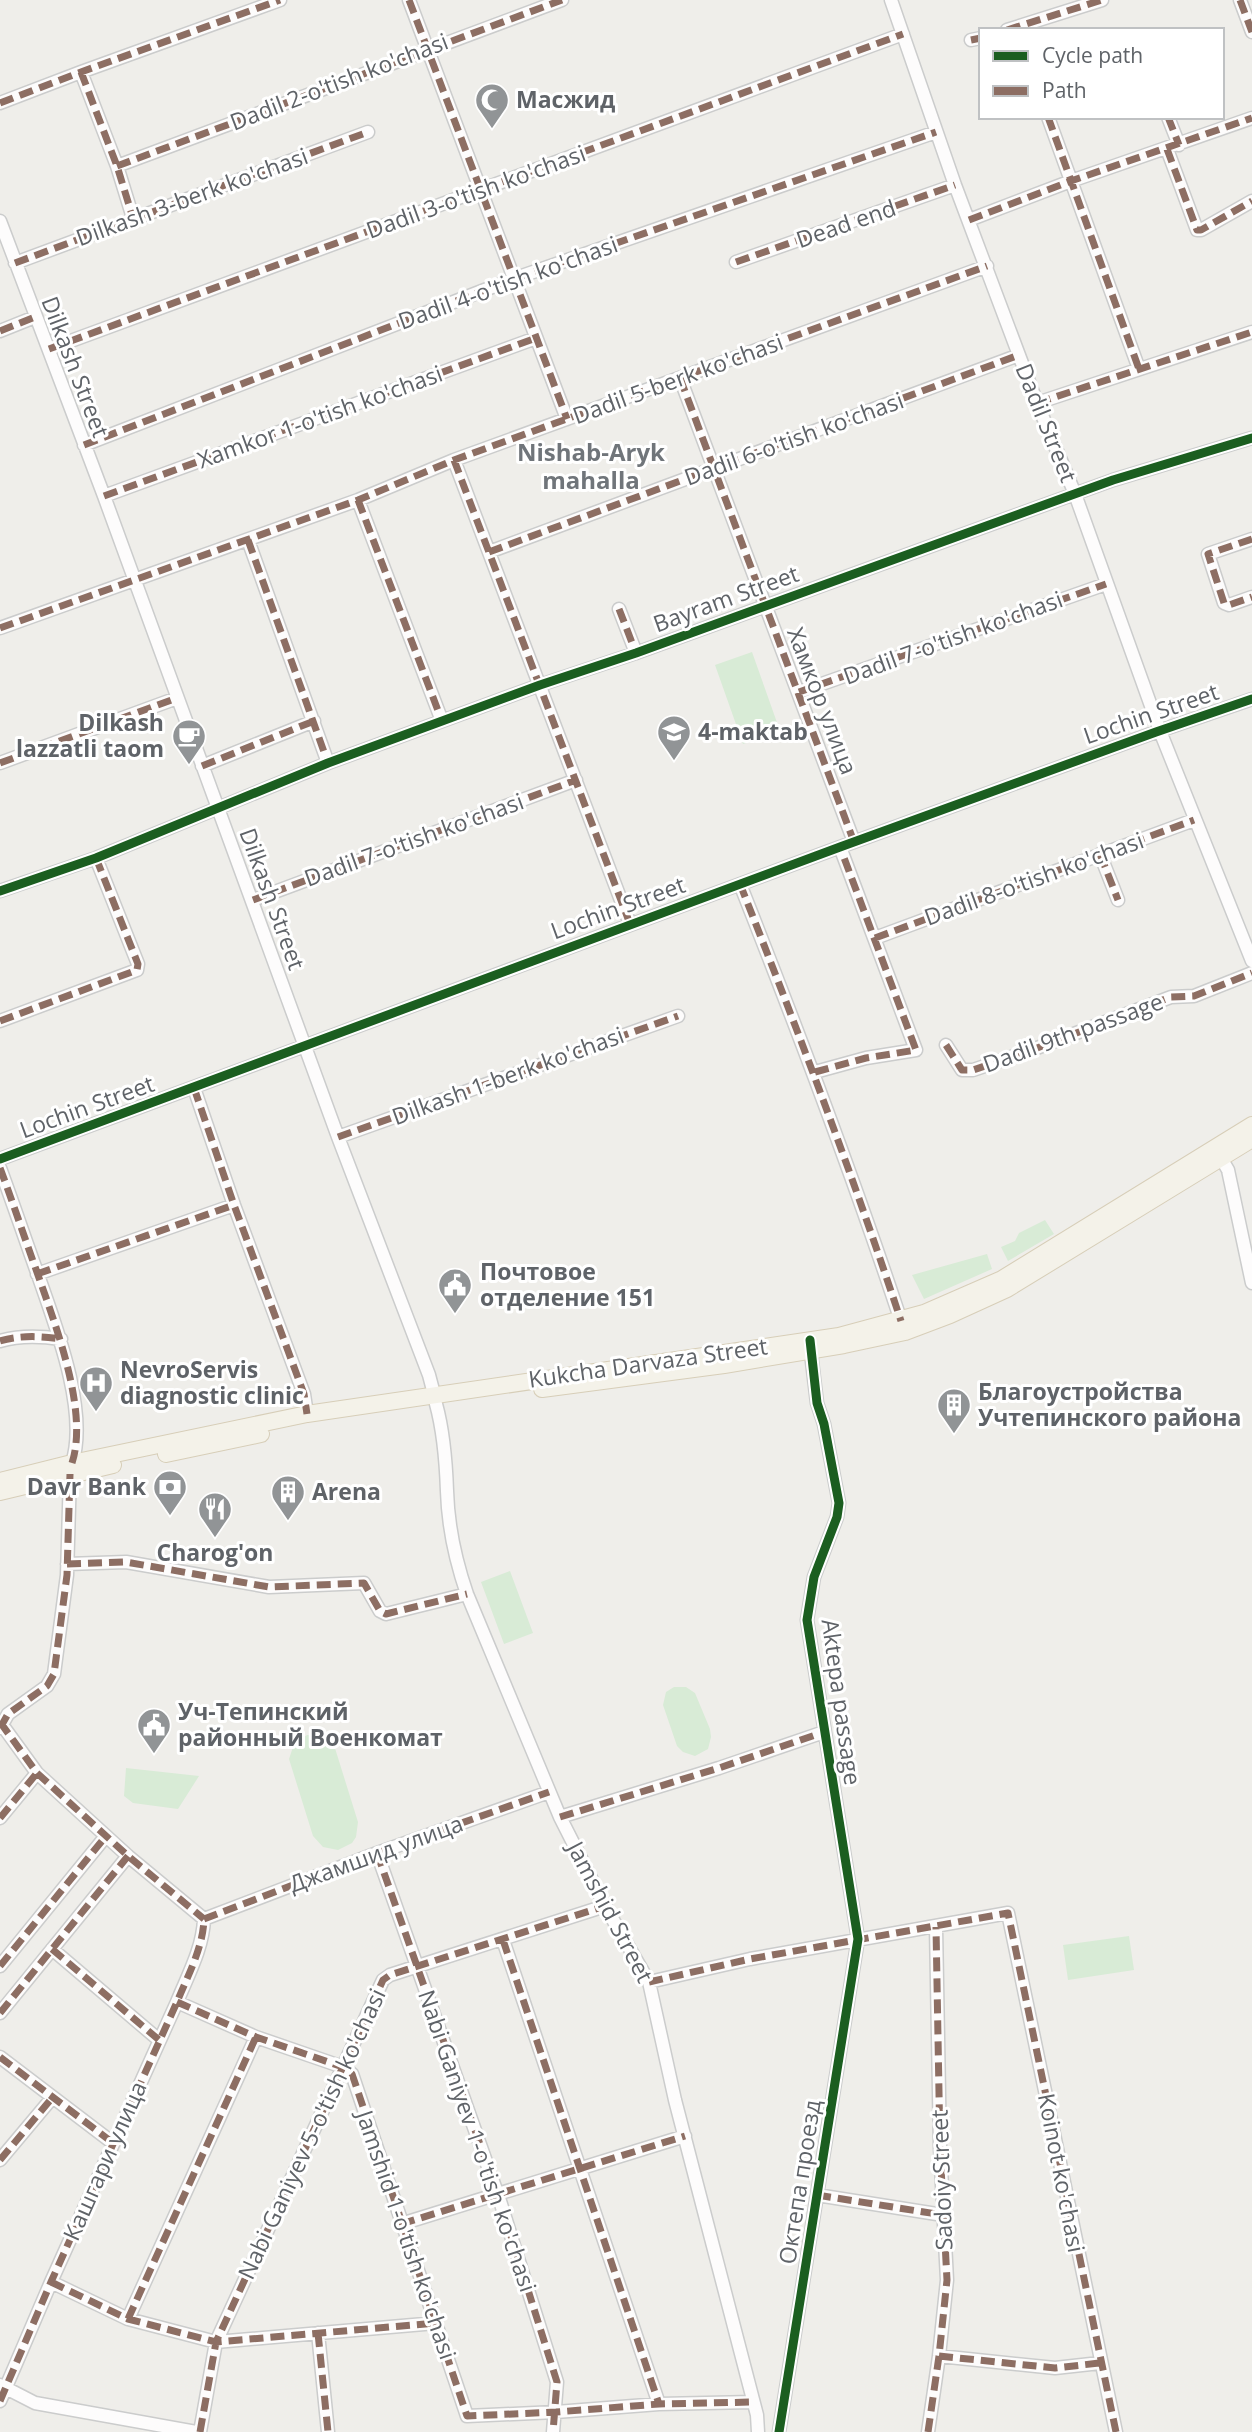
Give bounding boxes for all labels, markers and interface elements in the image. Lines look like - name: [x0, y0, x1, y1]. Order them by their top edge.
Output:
- street label: Dadil 2-o'tish ko'chasi: [225, 25, 452, 137]
- legend: [979, 28, 1224, 119]
- text: Cycle path: [1042, 41, 1143, 69]
- text: Path: [1042, 76, 1087, 104]
- mosque icon: Масжид: [473, 81, 511, 130]
- place label: Масжид: [516, 83, 615, 115]
- street label: Dadil 3-o'tish ko'chasi: [362, 136, 590, 246]
- street label: Dilkash 3-berk ko'chasi: [71, 139, 312, 253]
- street label: Dead end: [792, 191, 900, 255]
- street label: Dadil 4-o'tish ko'chasi: [394, 227, 622, 337]
- street label: Dilkash Street: [34, 292, 117, 442]
- street label: Dadil 5-berk ko'chasi: [568, 325, 787, 431]
- street label: Xamkor 1-o'tish ko'chasi: [193, 357, 447, 475]
- street label: Dadil Street: [1009, 359, 1085, 487]
- street label: Dadil 6-o'tish ko'chasi: [680, 383, 908, 493]
- district label: Nishab-Aryk mahalla: [517, 435, 665, 496]
- street label: Bayram Street: [648, 557, 803, 639]
- street label: Dadil 7-o'tish ko'chasi: [839, 582, 1067, 692]
- street label: Хамкор улица: [780, 622, 866, 779]
- street label: Lochin Street: [1079, 675, 1223, 751]
- place label: Dilkash lazzatli taom: [16, 706, 164, 764]
- school or university icon: 4-maktab: [655, 713, 693, 762]
- place label: 4-maktab: [698, 715, 808, 747]
- cafe icon: Dilkash lazzatli taom: [170, 717, 208, 766]
- street label: Dadil 7-o'tish ko'chasi: [300, 784, 528, 894]
- street label: Dilkash Street: [233, 823, 313, 974]
- street label: Dadil 8-o'tish ko'chasi: [920, 823, 1148, 933]
- street label: Lochin Street: [546, 868, 689, 946]
- street label: Dadil 9th passage: [978, 985, 1167, 1080]
- street label: Dilkash 1-berk ko'chasi: [387, 1018, 628, 1132]
- street label: Lochin Street: [15, 1067, 158, 1145]
- place label: Почтовое отделение 151: [480, 1255, 655, 1313]
- public building icon: Почтовое отделение 151: [436, 1266, 474, 1315]
- street label: Kukcha Darvaza Street: [526, 1329, 769, 1395]
- place label: NevroServis diagnostic clinic: [120, 1353, 304, 1411]
- hospital icon: NevroServis diagnostic clinic: [77, 1364, 115, 1413]
- place label: Благоустройства Учтепинского района: [978, 1375, 1241, 1433]
- building icon: Благоустройства Учтепинского района: [935, 1386, 973, 1435]
- bank icon: Davr Bank: [151, 1468, 189, 1517]
- place label: Davr Bank: [27, 1470, 147, 1502]
- building icon: Arena: [269, 1473, 307, 1522]
- place label: Arena: [312, 1475, 381, 1507]
- restaurant icon: Charog'on: [196, 1490, 234, 1539]
- place label: Charog'on: [157, 1536, 273, 1568]
- street label: Aktepa passage: [814, 1617, 869, 1787]
- place label: Уч-Тепинский районный Военкомат: [178, 1695, 443, 1753]
- public building icon: Уч-Тепинский районный Военкомат: [135, 1706, 173, 1755]
- street label: Джамшид улица: [284, 1807, 467, 1899]
- street label: Jamshid Street: [559, 1834, 661, 1988]
- street label: Nabi Ganiyev 5-o'tish ko'chasi: [230, 1983, 393, 2284]
- street label: Nabi Ganiyev 1-o'tish ko'chasi: [411, 1985, 545, 2296]
- street label: Кашгари улица: [55, 2076, 154, 2245]
- street label: Koinot ko'chasi: [1031, 2090, 1093, 2255]
- street label: Октепа проезд: [770, 2097, 828, 2266]
- street label: Jamshid 1-o'tish ko'chasi: [349, 2104, 465, 2363]
- street label: Sadoiy Street: [923, 2109, 959, 2251]

